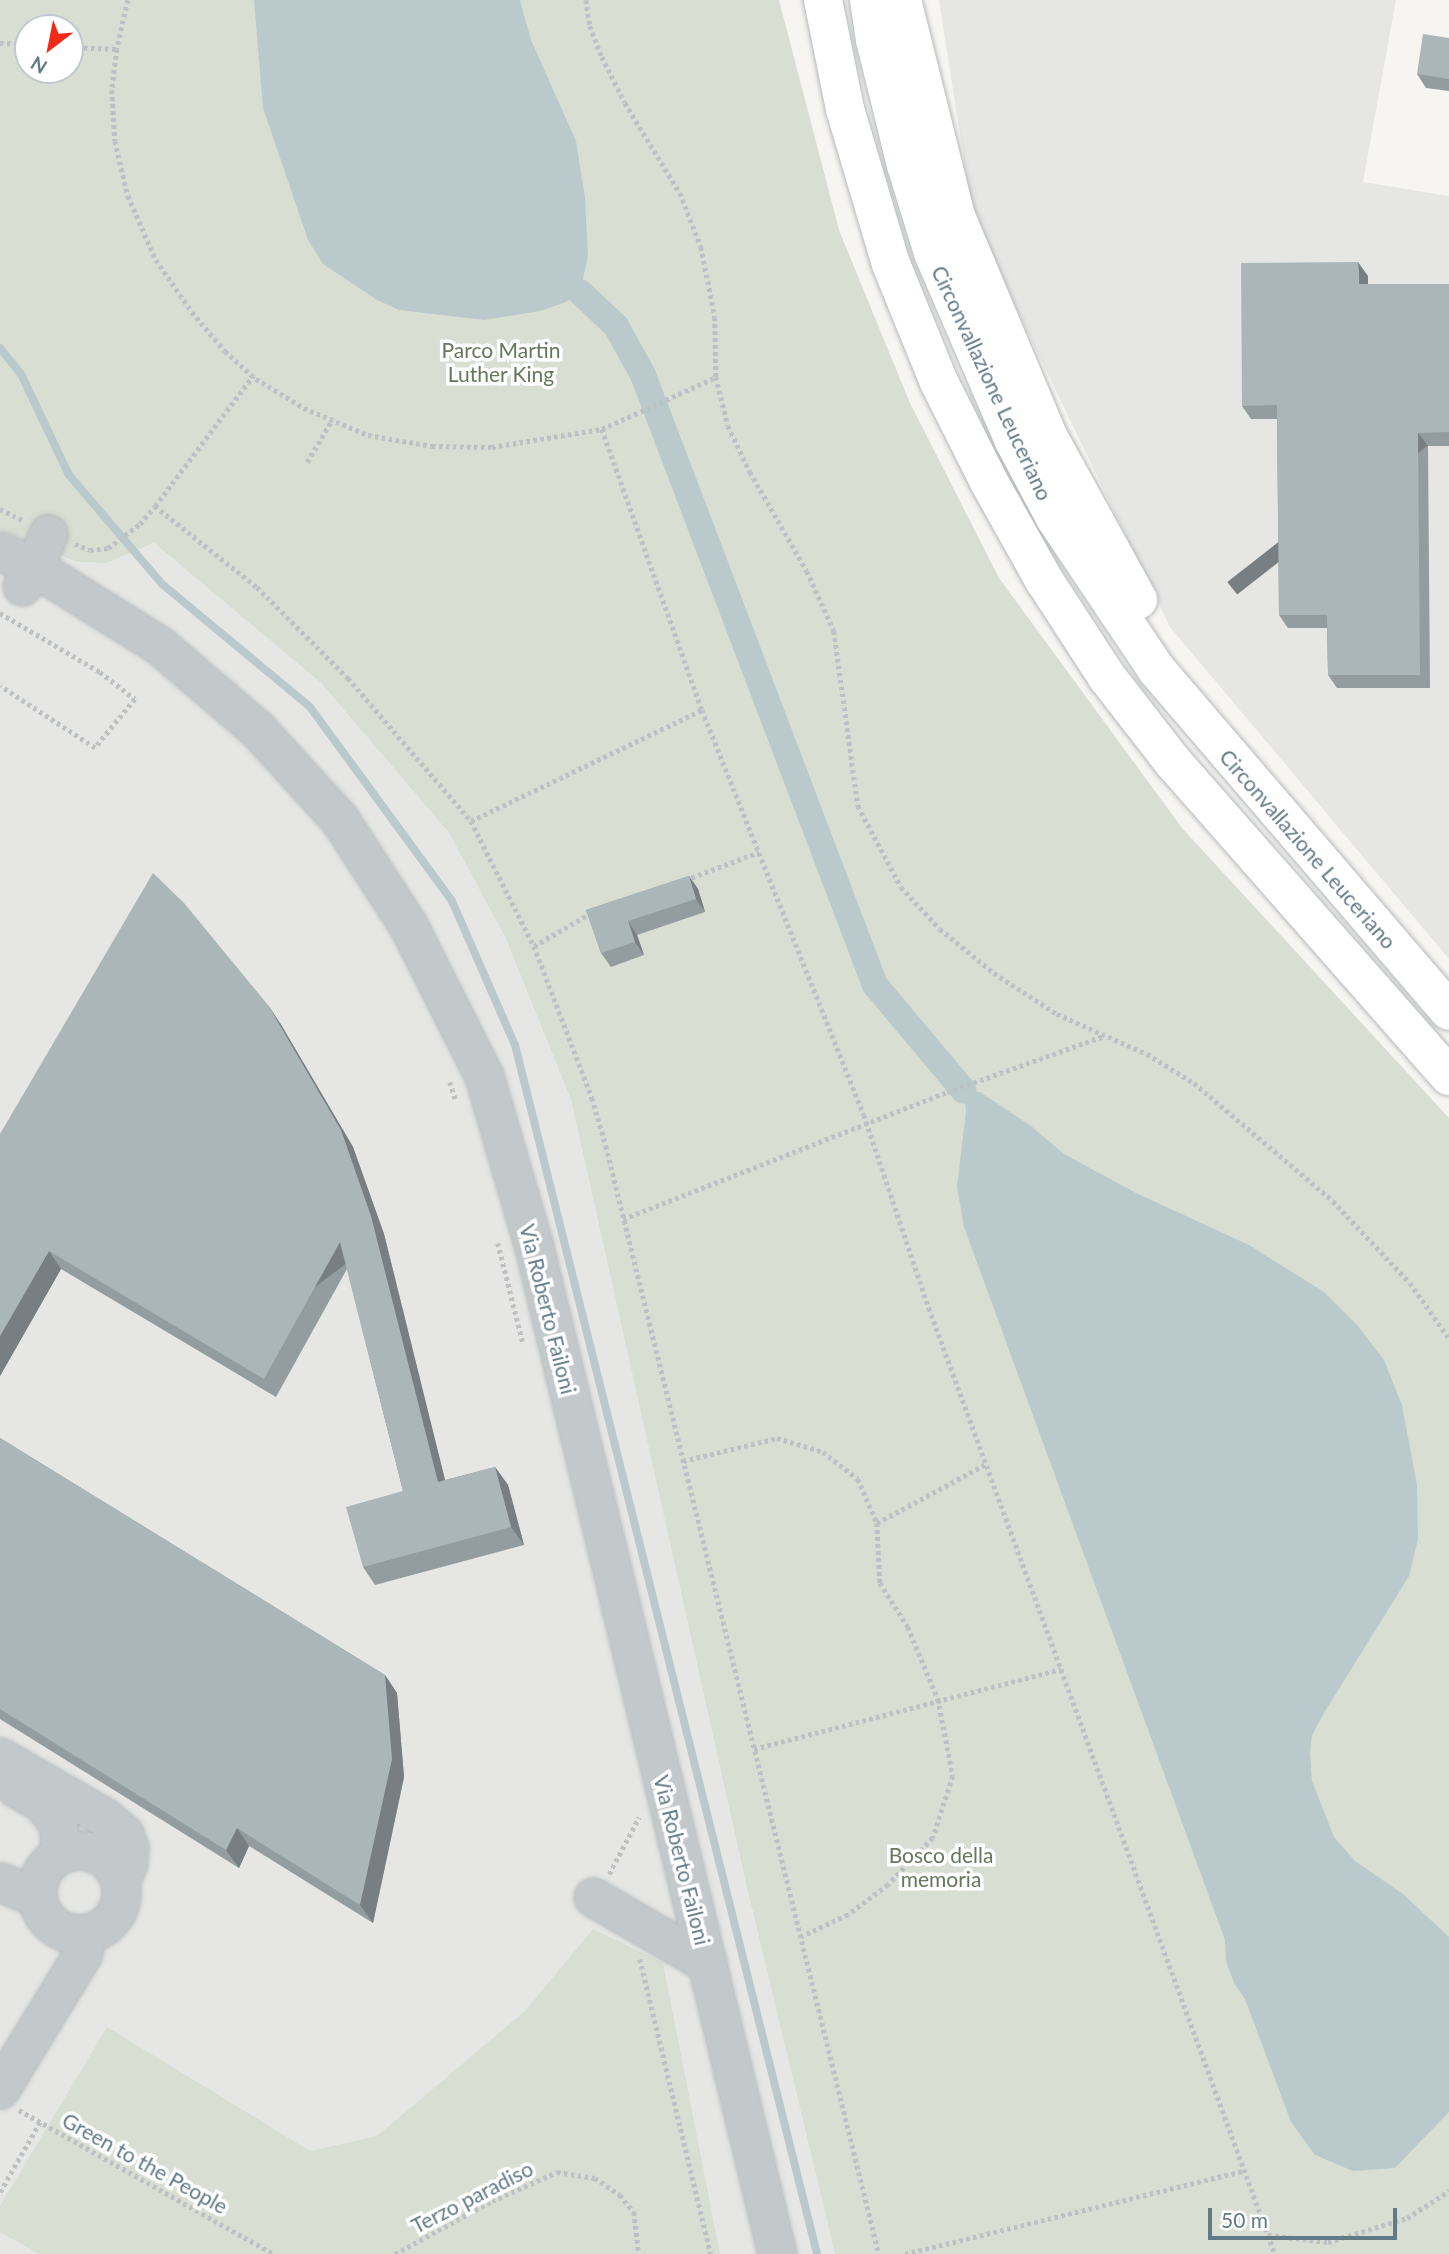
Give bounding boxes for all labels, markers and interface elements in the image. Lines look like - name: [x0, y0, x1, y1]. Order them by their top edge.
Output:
- north arrow: [14, 14, 84, 84]
- text: N: [26, 52, 51, 79]
- street label: Circonvallazione Leuceriano: [926, 262, 1058, 504]
- park label: Parco Martin Luther King: [442, 337, 560, 387]
- street label: Circonvallazione Leuceriano: [1215, 744, 1401, 954]
- street label: Via Roberto Failoni: [515, 1221, 581, 1397]
- street label: Via Roberto Failoni: [649, 1772, 715, 1948]
- park label: Bosco della memoria: [889, 1842, 993, 1892]
- street label: Green to the People: [58, 2107, 232, 2219]
- street label: Terzo paradiso: [407, 2156, 537, 2238]
- scale bar: [1211, 2194, 1400, 2238]
- text: 50 m: [1221, 2207, 1268, 2232]

